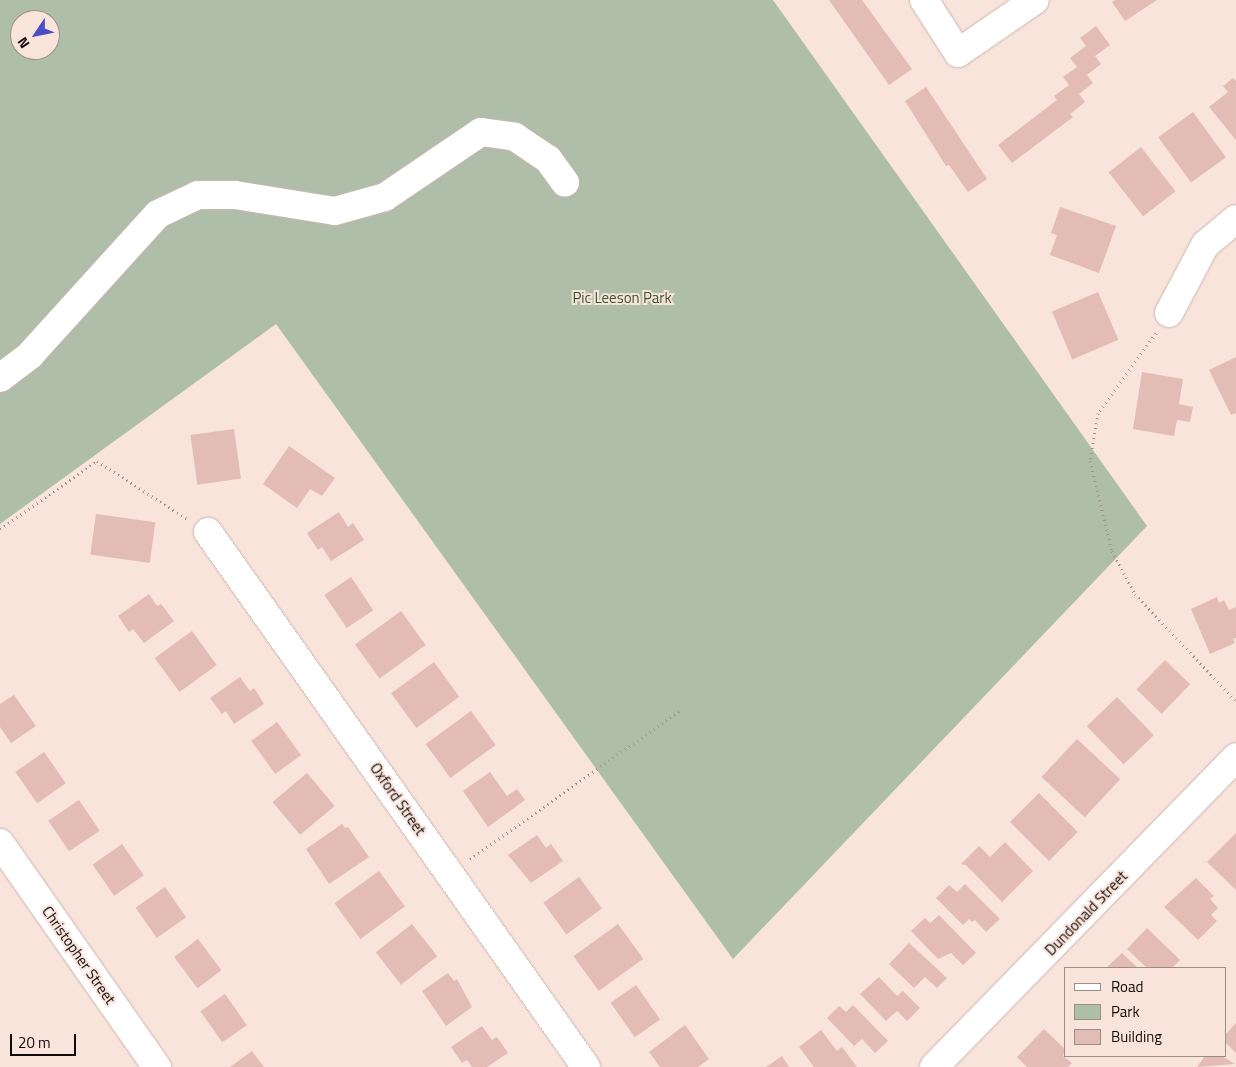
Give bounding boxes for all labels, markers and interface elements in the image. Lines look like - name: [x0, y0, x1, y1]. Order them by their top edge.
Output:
- north arrow: [10, 10, 60, 60]
- text: N: [12, 33, 34, 53]
- park label: Pic Leeson Park: [572, 289, 672, 307]
- street label: Oxford Street: [366, 759, 430, 839]
- street label: Dundonald Street: [1041, 867, 1131, 959]
- street label: Christopher Street: [38, 903, 120, 1007]
- legend: [1064, 967, 1226, 1057]
- text: Road: [1111, 975, 1143, 998]
- text: Park: [1111, 1000, 1140, 1023]
- scale bar: [12, 1024, 79, 1056]
- text: Building: [1111, 1025, 1162, 1048]
- text: 20 m: [18, 1031, 51, 1054]

